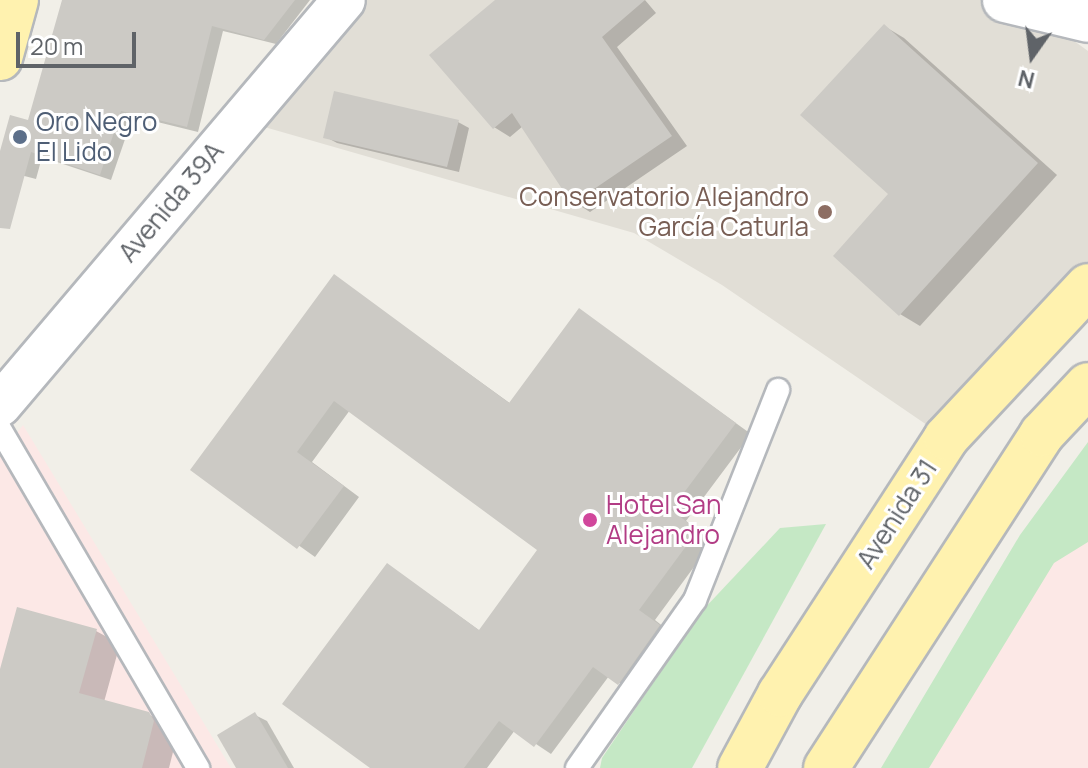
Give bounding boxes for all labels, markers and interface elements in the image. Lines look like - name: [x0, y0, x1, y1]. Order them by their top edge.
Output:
- scale bar: [20, 16, 140, 66]
- north arrow: [992, 16, 1072, 96]
- text: 20 m: [30, 29, 83, 62]
- text: N: [1015, 63, 1037, 96]
- place label: Oro Negro El Lido: [36, 106, 157, 168]
- marker: Oro Negro El Lido: [11, 128, 29, 146]
- street label: Avenida 39A: [112, 136, 230, 268]
- place label: Conservatorio Alejandro García Caturla: [519, 181, 809, 242]
- marker: Conservatorio Alejandro García Caturla: [816, 203, 834, 221]
- street label: Avenida 31: [850, 454, 944, 574]
- place label: Hotel San Alejandro: [606, 489, 721, 550]
- marker: Hotel San Alejandro: [581, 511, 599, 529]

